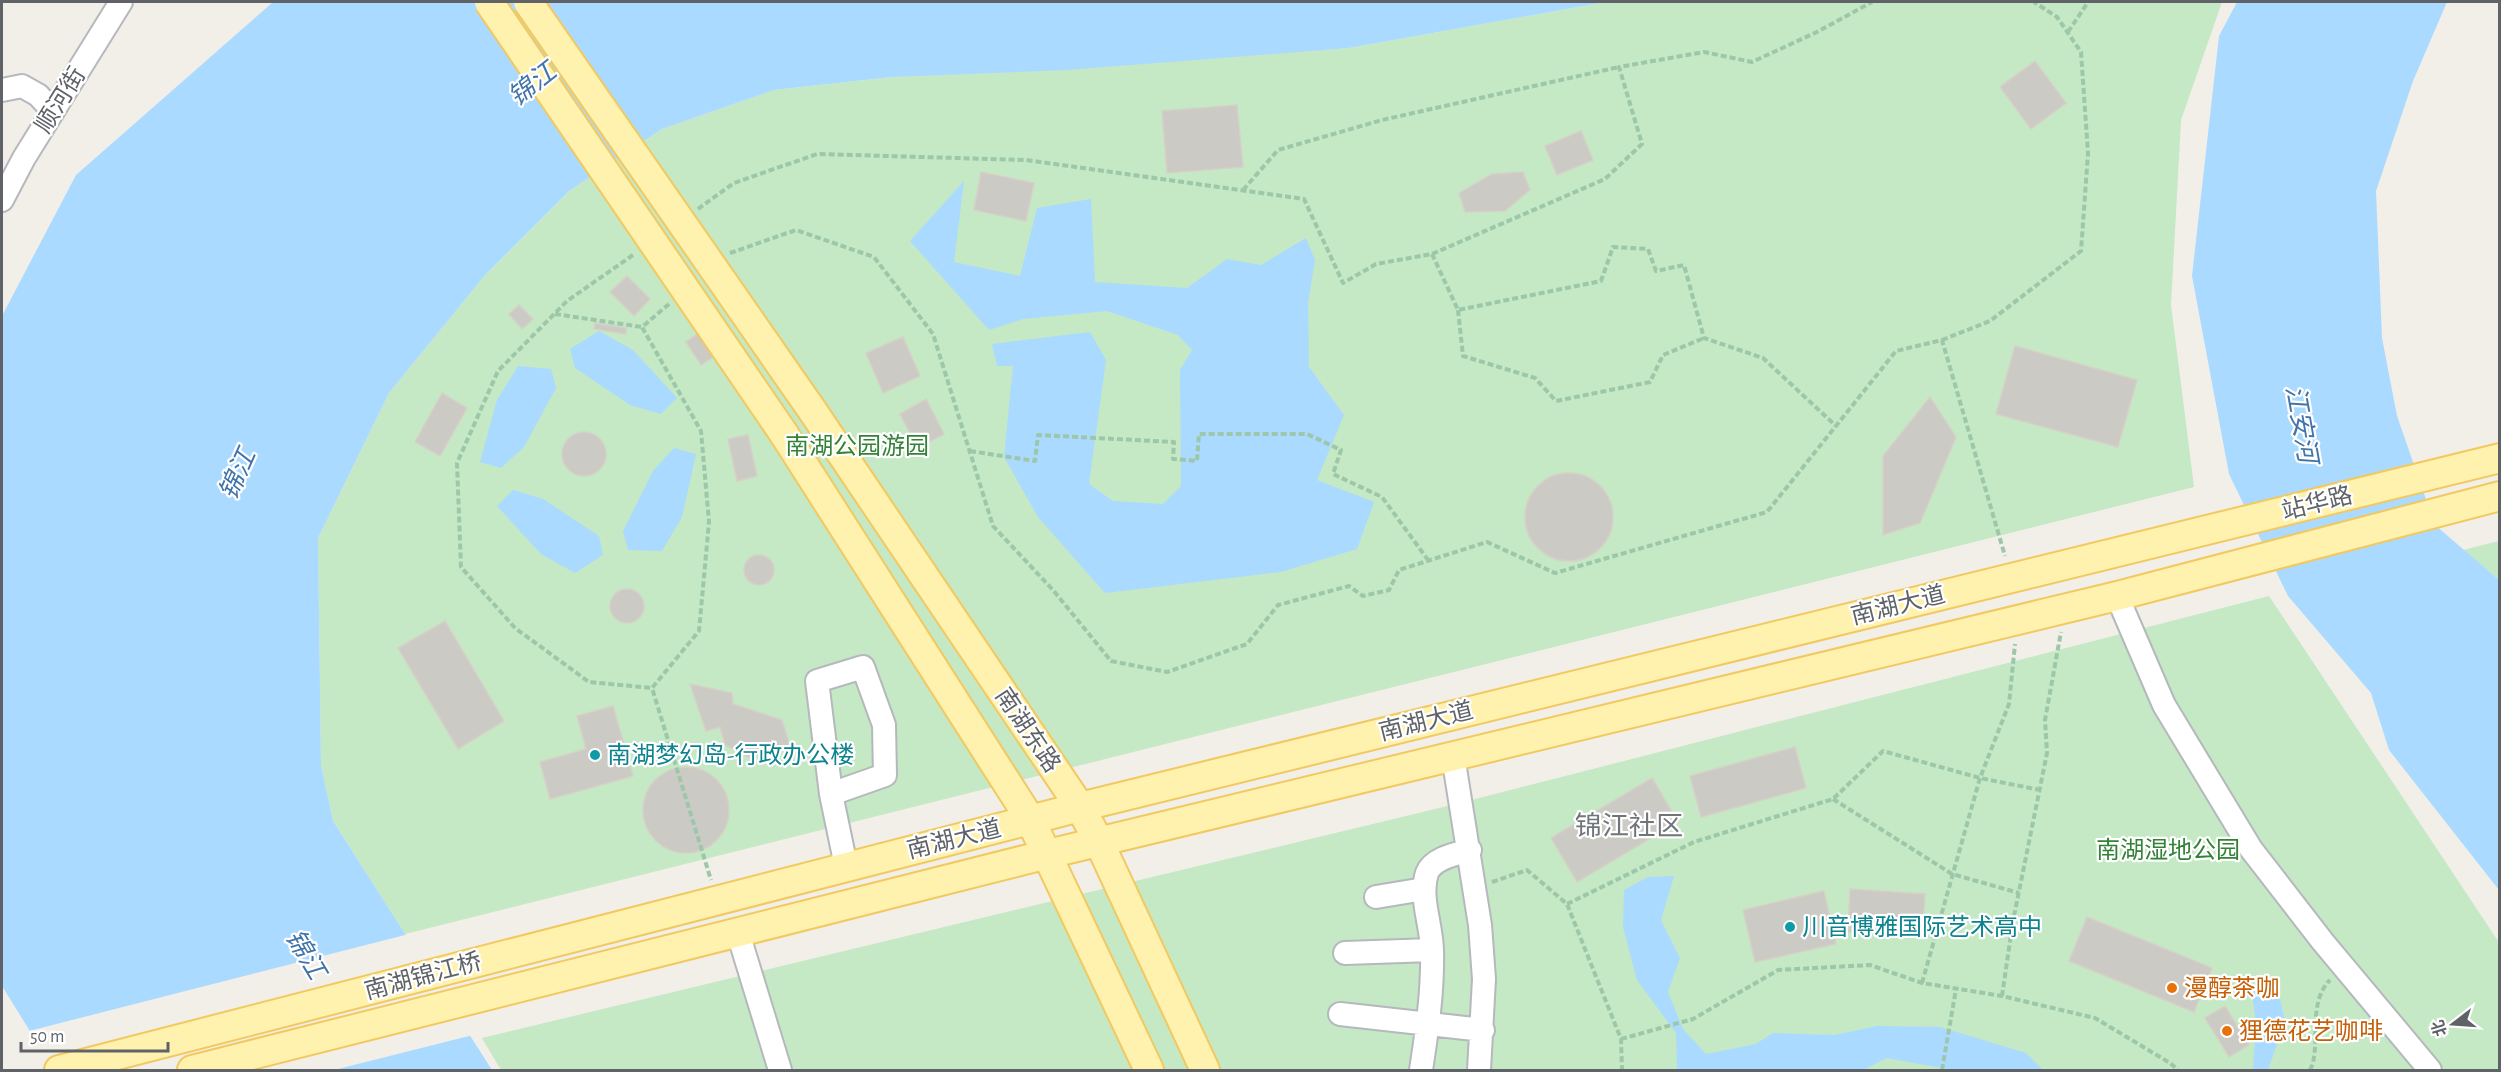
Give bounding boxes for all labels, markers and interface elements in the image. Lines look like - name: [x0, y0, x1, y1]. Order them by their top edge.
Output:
- water label: 锦江: [504, 56, 563, 111]
- street label: 顺河街: [30, 63, 90, 137]
- water label: 江安河: [2281, 383, 2322, 470]
- park label: 南湖公园游园: [785, 433, 929, 459]
- water label: 锦江: [215, 442, 262, 503]
- street label: 站华路: [2279, 482, 2355, 524]
- street label: 南湖大道: [1848, 581, 1948, 629]
- street label: 南湖东路: [990, 683, 1066, 777]
- street label: 南湖大道: [1376, 697, 1476, 745]
- place label: 南湖梦幻岛-行政办公楼: [607, 742, 854, 768]
- marker: 南湖梦幻岛-行政办公楼: [588, 748, 602, 762]
- district label: 锦江社区: [1575, 812, 1683, 840]
- street label: 南湖大道: [904, 815, 1004, 863]
- park label: 南湖湿地公园: [2096, 837, 2240, 863]
- place label: 川音博雅国际艺术高中: [1802, 914, 2042, 940]
- marker: 川音博雅国际艺术高中: [1783, 920, 1797, 934]
- water label: 锦江: [281, 925, 332, 986]
- street label: 南湖锦江桥: [362, 948, 484, 1004]
- place label: 漫醇茶咖: [2184, 975, 2280, 1001]
- marker: 漫醇茶咖: [2165, 981, 2179, 995]
- north arrow: [2423, 994, 2483, 1054]
- scale bar: [21, 1015, 168, 1053]
- place label: 狸德花艺咖啡: [2239, 1018, 2383, 1044]
- text: 北: [2429, 1018, 2450, 1038]
- marker: 狸德花艺咖啡: [2220, 1024, 2234, 1038]
- text: 50 m: [30, 1028, 64, 1046]

